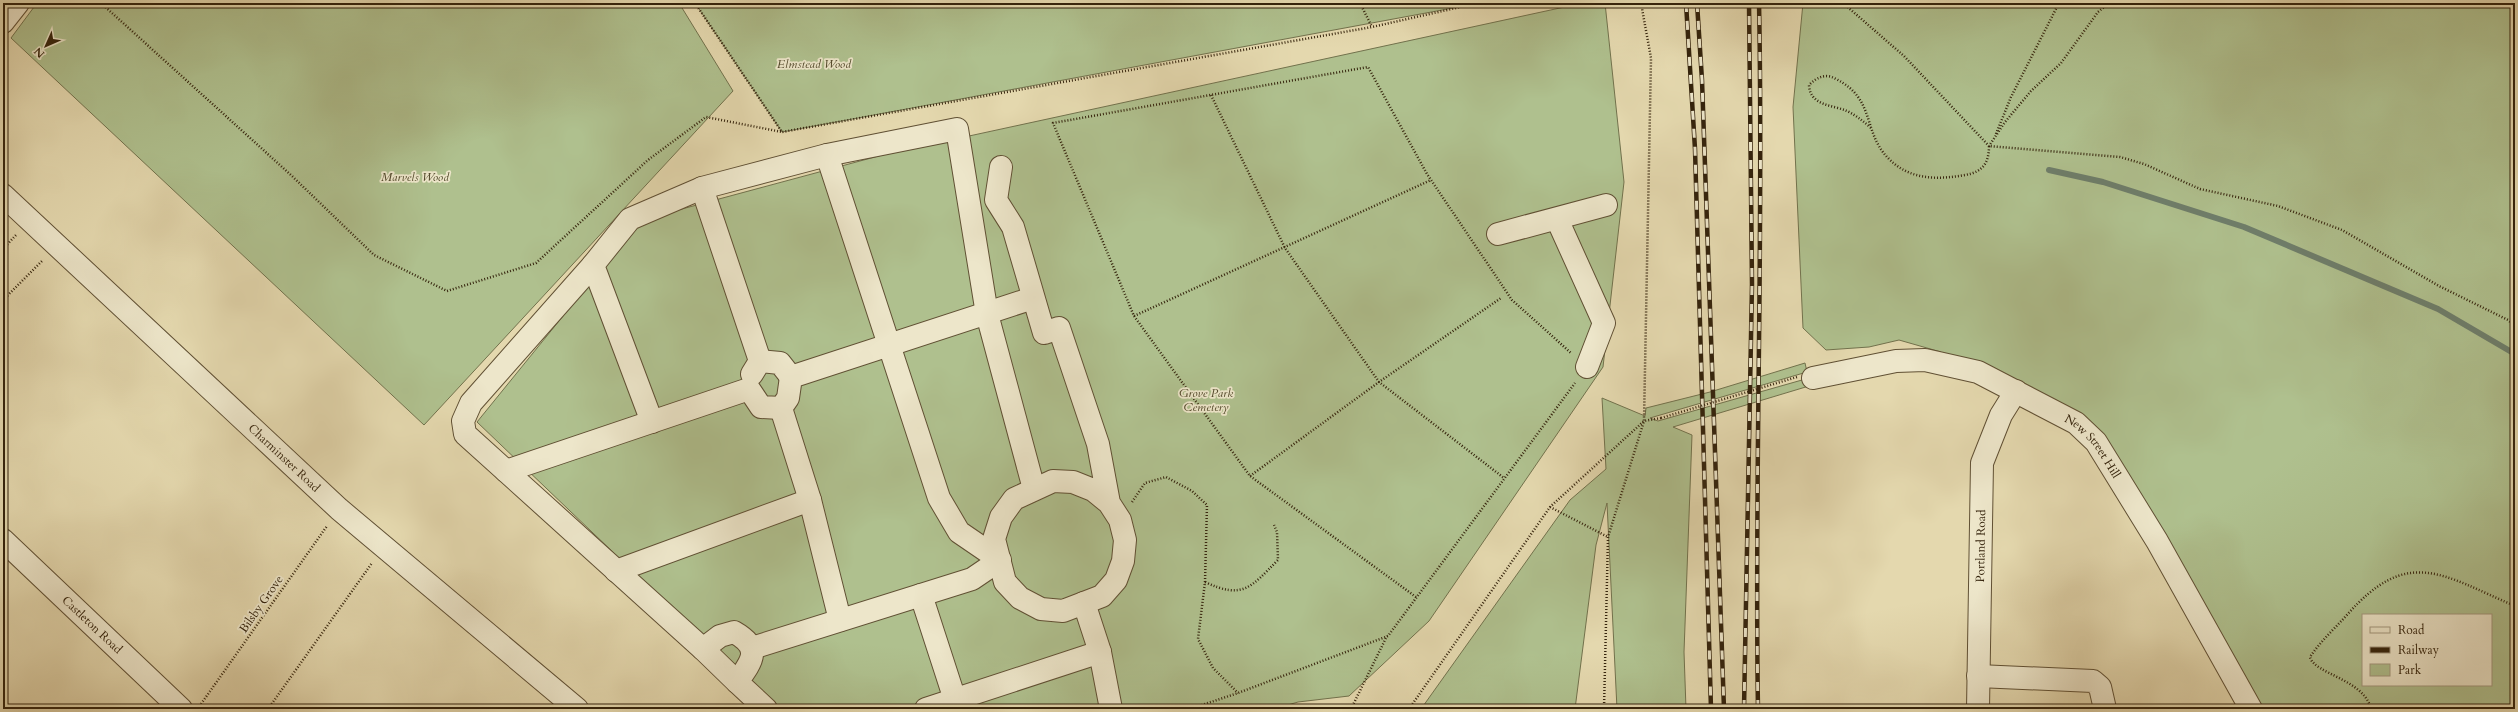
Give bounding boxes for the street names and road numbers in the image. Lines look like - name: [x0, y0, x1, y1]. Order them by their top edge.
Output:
- street label: New Street Hill: [2062, 411, 2124, 481]
- street label: Charminster Road: [245, 420, 324, 496]
- street label: Portland Road: [1972, 509, 1989, 583]
- street label: Bilsby Grove: [235, 572, 287, 636]
- street label: Castleton Road: [59, 592, 126, 658]

